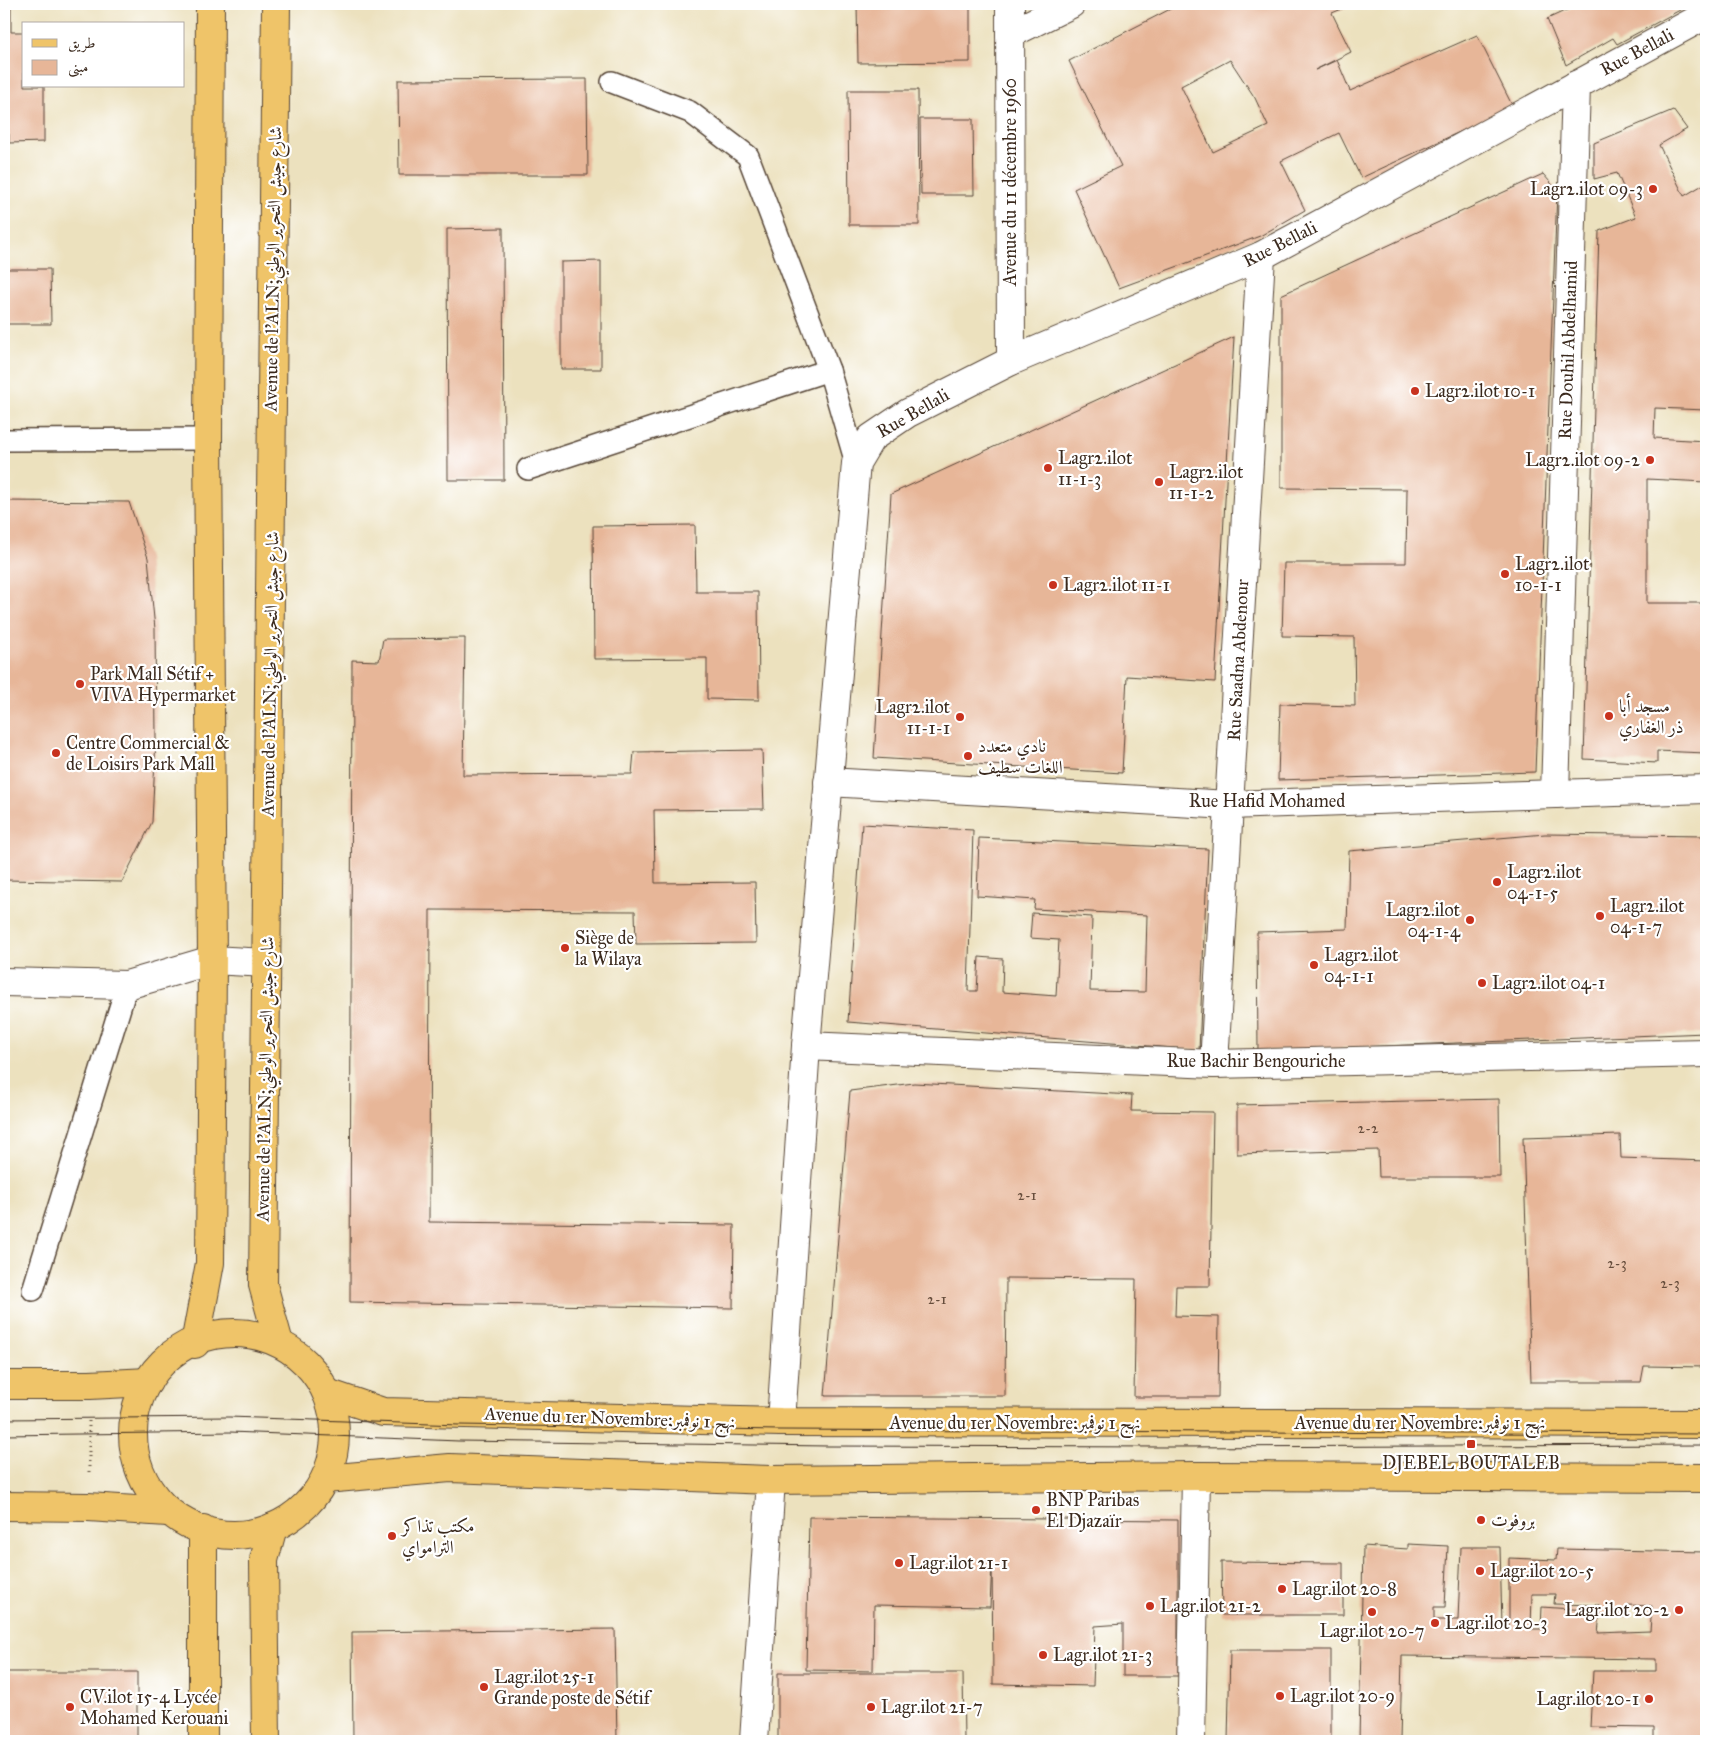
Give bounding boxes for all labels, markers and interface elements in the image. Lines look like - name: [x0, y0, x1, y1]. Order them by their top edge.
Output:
- legend: [22, 22, 185, 88]
- street label: Rue Bellali: [1597, 23, 1678, 80]
- text: طريق: [68, 34, 95, 53]
- text: مبنى: [68, 58, 88, 78]
- street label: Avenue du 11 décembre 1960: [999, 78, 1021, 287]
- street label: Avenue de l'ALN;شارع جيش التحرير الوطني: [259, 126, 292, 413]
- place label: Lagr2.ilot 09-3: [1530, 178, 1643, 201]
- marker: Lagr2.ilot 09-3: [1647, 183, 1659, 195]
- street label: Rue Bellali: [1239, 216, 1321, 272]
- street label: Rue Douhil Abdelhamid: [1554, 260, 1582, 440]
- place label: Lagr2.ilot 10-1: [1425, 380, 1535, 403]
- street label: Rue Bellali: [873, 383, 953, 443]
- marker: Lagr2.ilot 10-1: [1409, 385, 1421, 397]
- place label: Lagr2.ilot 11-1-3: [1058, 447, 1133, 490]
- place label: Lagr2.ilot 09-2: [1525, 449, 1640, 472]
- marker: Lagr2.ilot 09-2: [1644, 454, 1656, 466]
- place label: Lagr2.ilot 11-1-2: [1169, 461, 1244, 504]
- marker: Lagr2.ilot 11-1-3: [1042, 462, 1054, 474]
- marker: Lagr2.ilot 11-1-2: [1153, 476, 1165, 488]
- street label: Avenue de l'ALN;شارع جيش التحرير الوطني: [256, 531, 289, 818]
- place label: Lagr2.ilot 10-1-1: [1515, 553, 1590, 596]
- marker: Lagr2.ilot 10-1-1: [1499, 568, 1511, 580]
- place label: Lagr2.ilot 11-1: [1063, 574, 1170, 597]
- street label: Rue Saadna Abdenour: [1223, 578, 1253, 741]
- marker: Lagr2.ilot 11-1: [1047, 579, 1059, 591]
- place label: Park Mall Sétif + VIVA Hypermarket: [89, 663, 237, 706]
- marker: Park Mall Sétif + VIVA Hypermarket: [74, 678, 86, 690]
- place label: مسجد أبا ذر الغفاري: [1619, 693, 1684, 742]
- place label: Lagr2.ilot 11-1-1: [876, 696, 951, 739]
- marker: مسجد أبا ذر الغفاري: [1603, 710, 1615, 722]
- marker: Lagr2.ilot 11-1-1: [954, 711, 966, 723]
- place label: Centre Commercial & de Loisirs Park Mall: [66, 732, 230, 775]
- place label: نادي متعدد اللغات سطيف: [978, 735, 1063, 778]
- marker: Centre Commercial & de Loisirs Park Mall: [50, 747, 62, 759]
- marker: نادي متعدد اللغات سطيف: [962, 750, 974, 762]
- street label: Rue Hafid Mohamed: [1189, 790, 1345, 812]
- place label: Lagr2.ilot 04-1-5: [1507, 861, 1582, 904]
- marker: Lagr2.ilot 04-1-5: [1491, 876, 1503, 888]
- place label: Lagr2.ilot 04-1-7: [1610, 895, 1685, 938]
- place label: Lagr2.ilot 04-1-4: [1386, 899, 1461, 942]
- marker: Lagr2.ilot 04-1-7: [1594, 910, 1606, 922]
- marker: Lagr2.ilot 04-1-4: [1464, 914, 1476, 926]
- place label: Siège de la Wilaya: [575, 927, 642, 970]
- street label: Avenue de l'ALN;شارع جيش التحرير الوطني: [251, 936, 284, 1223]
- marker: Siège de la Wilaya: [559, 942, 571, 954]
- place label: Lagr2.ilot 04-1-1: [1324, 944, 1399, 987]
- marker: Lagr2.ilot 04-1-1: [1308, 959, 1320, 971]
- place label: Lagr2.ilot 04-1: [1492, 972, 1605, 995]
- marker: Lagr2.ilot 04-1: [1476, 977, 1488, 989]
- street label: Rue Bachir Bengouriche: [1166, 1050, 1346, 1073]
- house number: 2-2: [1358, 1119, 1379, 1137]
- house number: 2-1: [1017, 1186, 1037, 1204]
- house number: 2-3: [1607, 1254, 1627, 1272]
- house number: 2-3: [1660, 1274, 1680, 1292]
- house number: 2-1: [927, 1290, 947, 1308]
- street label: Avenue du 1er Novembre;نهج 1 نوفمبر: [483, 1403, 736, 1438]
- street label: Avenue du 1er Novembre;نهج 1 نوفمبر: [889, 1412, 1141, 1439]
- street label: Avenue du 1er Novembre;نهج 1 نوفمبر: [1294, 1412, 1546, 1439]
- marker: DJEBEL BOUTALEB: [1465, 1438, 1477, 1450]
- place label: DJEBEL BOUTALEB: [1382, 1452, 1560, 1475]
- place label: BNP Paribas El Djazaïr: [1046, 1489, 1139, 1532]
- marker: BNP Paribas El Djazaïr: [1030, 1504, 1042, 1516]
- place label: بروفوت: [1491, 1509, 1535, 1531]
- marker: بروفوت: [1475, 1514, 1487, 1526]
- place label: مكتب تذاكر الترامواي: [400, 1515, 475, 1562]
- marker: مكتب تذاكر الترامواي: [386, 1530, 398, 1542]
- place label: Lagr.ilot 21-1: [909, 1552, 1008, 1575]
- marker: Lagr.ilot 21-1: [893, 1557, 905, 1569]
- place label: Lagr.ilot 20-5: [1490, 1560, 1594, 1583]
- marker: Lagr.ilot 20-5: [1474, 1565, 1486, 1577]
- place label: Lagr.ilot 20-8: [1292, 1578, 1397, 1601]
- marker: Lagr.ilot 20-8: [1276, 1583, 1288, 1595]
- place label: Lagr.ilot 21-2: [1160, 1595, 1261, 1618]
- place label: Lagr.ilot 20-2: [1565, 1599, 1669, 1622]
- marker: Lagr.ilot 21-2: [1144, 1600, 1156, 1612]
- marker: Lagr.ilot 20-2: [1673, 1604, 1685, 1616]
- marker: Lagr.ilot 20-7: [1366, 1606, 1378, 1618]
- place label: Lagr.ilot 20-3: [1445, 1612, 1548, 1635]
- marker: Lagr.ilot 20-3: [1429, 1617, 1441, 1629]
- place label: Lagr.ilot 20-7: [1320, 1620, 1424, 1643]
- place label: Lagr.ilot 21-3: [1053, 1644, 1152, 1667]
- marker: Lagr.ilot 21-3: [1037, 1649, 1049, 1661]
- place label: Lagr.ilot 25-1 Grande poste de Sétif: [494, 1666, 653, 1709]
- marker: Lagr.ilot 25-1 Grande poste de Sétif: [478, 1681, 490, 1693]
- place label: Lagr.ilot 20-9: [1290, 1685, 1395, 1708]
- place label: CV.ilot 15-4 Lycée Mohamed Kerouani: [80, 1686, 228, 1729]
- place label: Lagr.ilot 20-1: [1537, 1688, 1639, 1711]
- marker: Lagr.ilot 20-9: [1274, 1690, 1286, 1702]
- marker: Lagr.ilot 20-1: [1643, 1693, 1655, 1705]
- place label: Lagr.ilot 21-7: [881, 1696, 983, 1719]
- marker: CV.ilot 15-4 Lycée Mohamed Kerouani: [64, 1701, 76, 1713]
- marker: Lagr.ilot 21-7: [865, 1701, 877, 1713]

